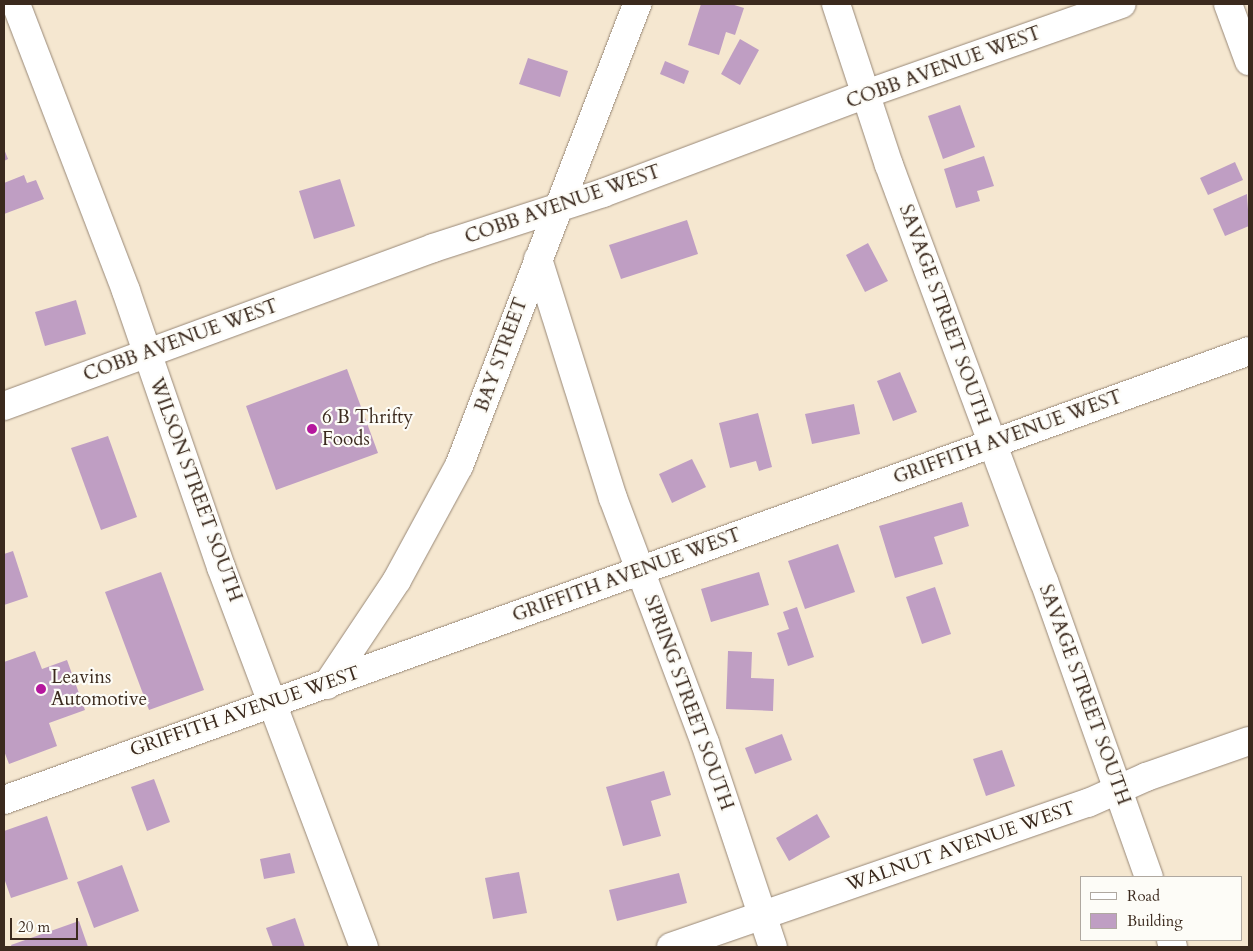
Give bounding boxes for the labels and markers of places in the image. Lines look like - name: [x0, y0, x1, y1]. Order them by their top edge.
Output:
- place label: 6 B Thrifty Foods: [322, 407, 413, 451]
- marker: 6 B Thrifty Foods: [306, 423, 318, 435]
- place label: Leavins Automotive: [51, 667, 147, 711]
- marker: Leavins Automotive: [35, 683, 47, 695]

